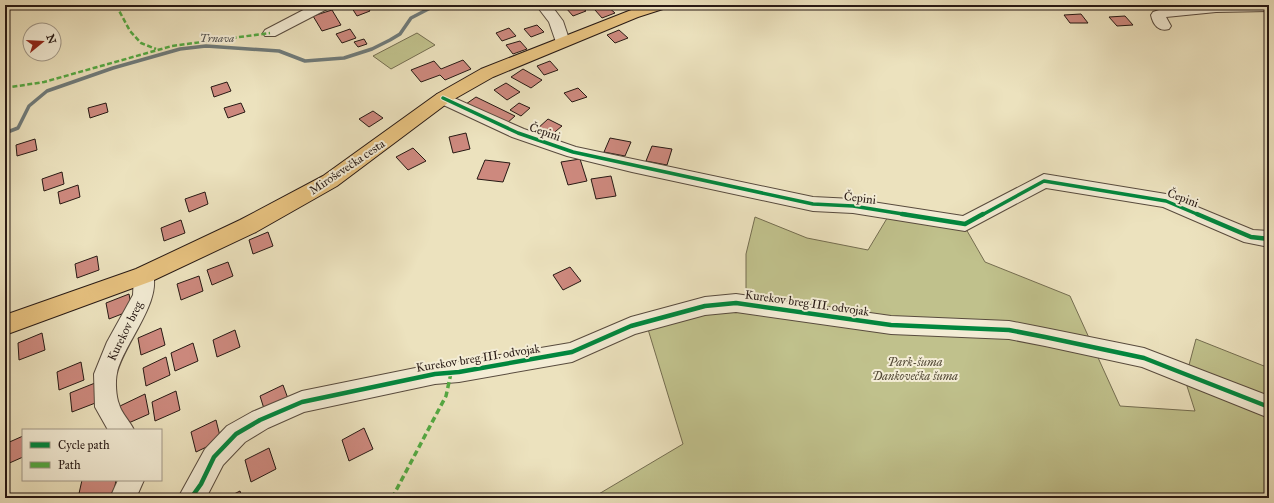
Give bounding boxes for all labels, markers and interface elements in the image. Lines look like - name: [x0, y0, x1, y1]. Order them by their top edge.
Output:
- north arrow: [22, 22, 62, 62]
- water label: Trnava: [200, 32, 234, 45]
- text: N: [43, 33, 59, 46]
- street label: Čepini: [527, 118, 564, 144]
- street label: Miroševečka cesta: [307, 136, 388, 197]
- street label: Čepini: [1165, 184, 1202, 211]
- street label: Čepini: [843, 187, 878, 207]
- street label: Kurekov breg III. odvojak: [744, 287, 870, 320]
- street label: Kurekov breg: [105, 298, 147, 364]
- street label: Kurekov breg III. odvojak: [415, 341, 542, 376]
- park label: Park-šuma Dankovečka šuma: [872, 355, 958, 383]
- legend: [22, 429, 162, 481]
- text: Cycle path: [58, 438, 110, 452]
- text: Path: [58, 458, 81, 472]

